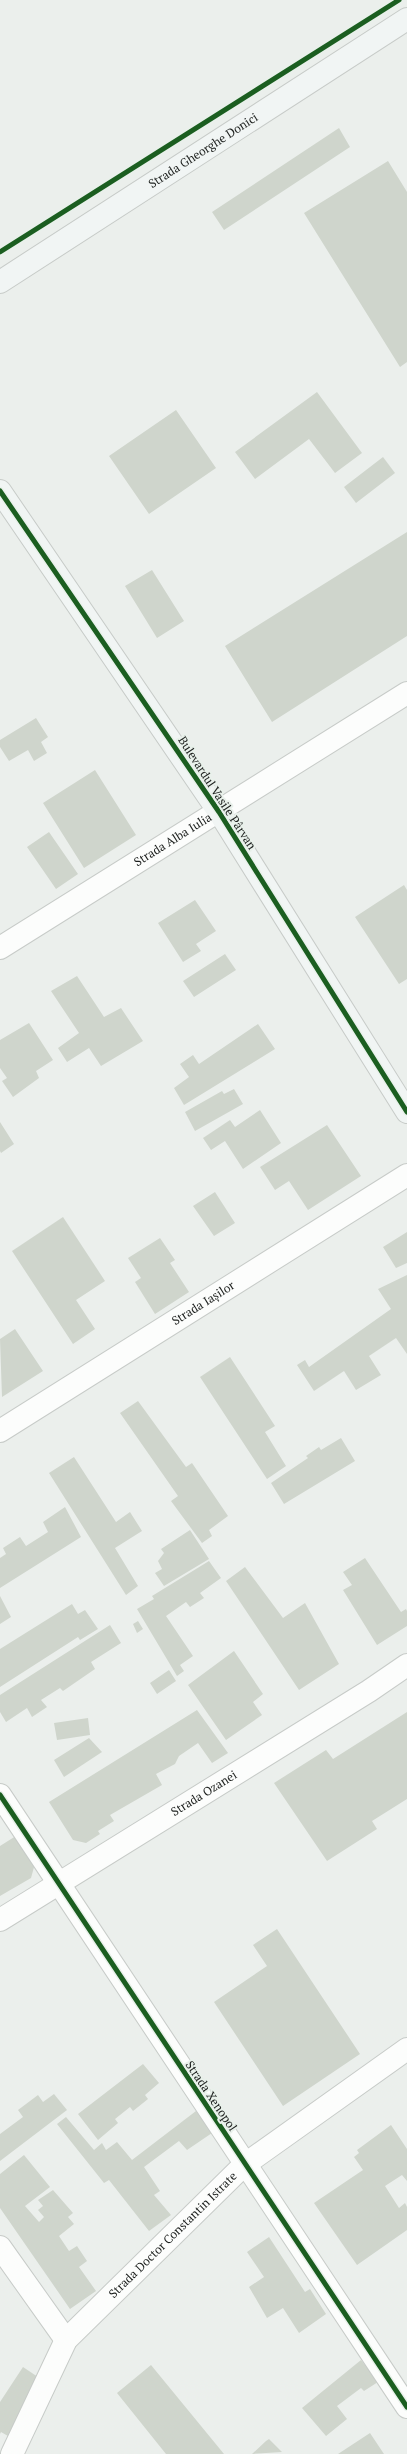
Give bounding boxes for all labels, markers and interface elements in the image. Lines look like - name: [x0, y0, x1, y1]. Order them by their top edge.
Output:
- street label: Strada Gheorghe Donici: [145, 109, 261, 191]
- street label: Bulevardul Vasile Pârvan: [175, 733, 260, 852]
- street label: Strada Alba Iulia: [131, 809, 214, 869]
- street label: Strada Iașilor: [169, 1277, 237, 1328]
- street label: Strada Ozanei: [168, 1767, 240, 1819]
- street label: Strada Xenopol: [182, 2058, 241, 2134]
- street label: Strada Doctor Constantin Istrate: [105, 2168, 240, 2301]

